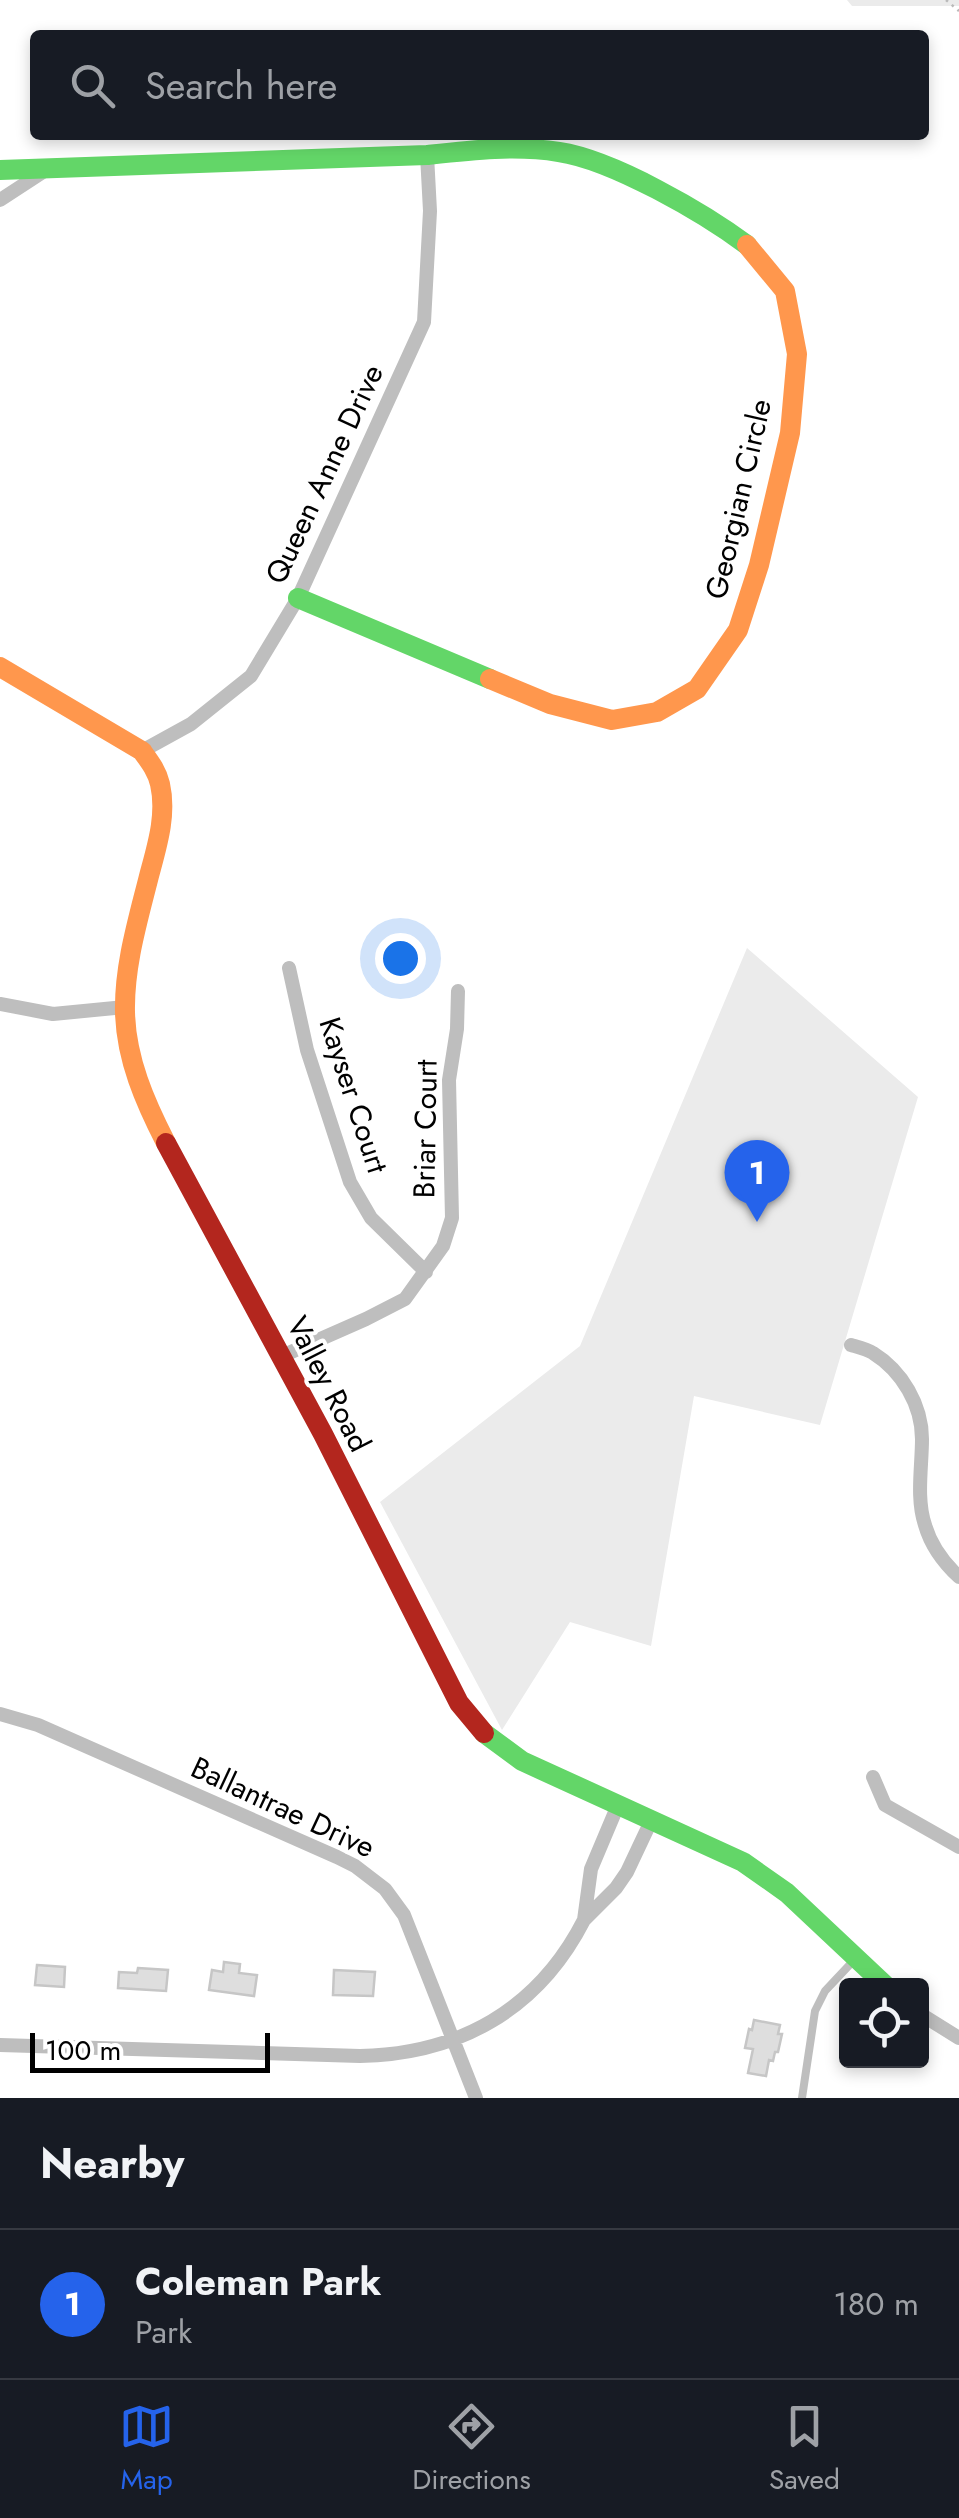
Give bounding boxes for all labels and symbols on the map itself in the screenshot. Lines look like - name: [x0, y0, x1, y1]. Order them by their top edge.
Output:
- street label: Queen Anne Drive: [254, 357, 394, 591]
- street label: Georgian Circle: [694, 395, 782, 603]
- your location: [375, 933, 426, 984]
- street label: Kayser Court: [309, 1012, 400, 1179]
- street label: Briar Court: [402, 1058, 448, 1199]
- pin: 1: [724, 1140, 790, 1222]
- street label: Valley Road: [276, 1309, 382, 1459]
- street label: Ballantrae Drive: [184, 1746, 382, 1868]
- scale bar: [30, 2028, 270, 2072]

